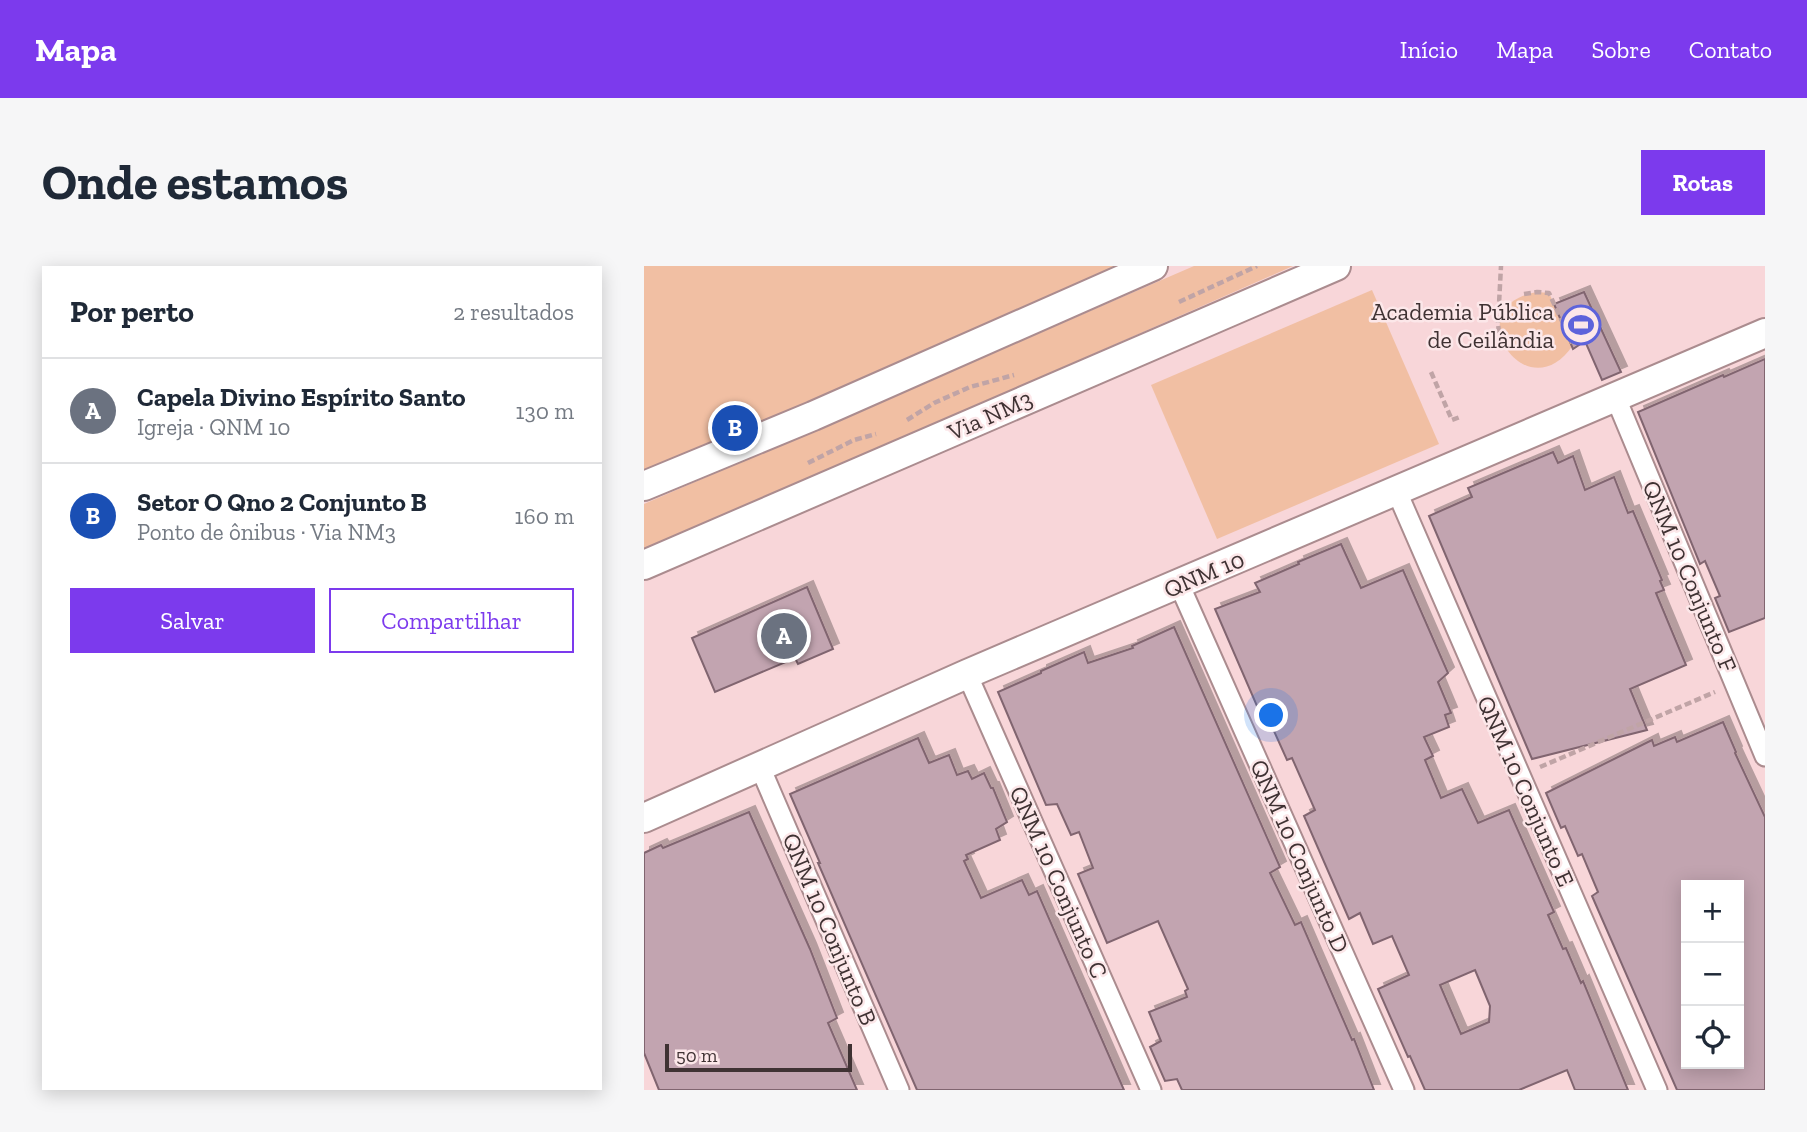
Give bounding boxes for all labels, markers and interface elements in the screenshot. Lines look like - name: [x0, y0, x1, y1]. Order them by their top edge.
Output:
- text: Mapa: [35, 30, 117, 69]
- text: Início: [1400, 35, 1458, 64]
- text: Mapa: [1496, 35, 1553, 64]
- text: Sobre: [1591, 35, 1651, 64]
- text: Contato: [1689, 35, 1772, 64]
- button: Rotas: [1641, 150, 1765, 215]
- text: Onde estamos: [42, 153, 348, 212]
- text: Por perto: [70, 294, 194, 330]
- place label: Academia Pública de Ceilândia: [1371, 297, 1554, 354]
- text: 2 resultados: [453, 298, 574, 326]
- sports icon: Academia Pública de Ceilândia: [1560, 304, 1602, 346]
- text: Capela Divino Espírito Santo: [137, 381, 466, 413]
- street label: Via NM3: [942, 384, 1037, 447]
- text: A: [85, 397, 101, 425]
- text: 130 m: [516, 397, 574, 425]
- pin: B: [712, 402, 758, 454]
- text: Igreja · QNM 10: [137, 413, 291, 441]
- street label: QNM 10 Conjunto F: [1637, 476, 1743, 676]
- text: Setor O Qno 2 Conjunto B: [137, 486, 427, 518]
- text: B: [86, 502, 100, 530]
- text: 160 m: [515, 502, 574, 530]
- text: Ponto de ônibus · Via NM3: [137, 518, 396, 546]
- street label: QNM 10: [1159, 544, 1249, 604]
- button: Salvar: [70, 588, 315, 653]
- button: Compartilhar: [329, 588, 574, 653]
- pin: A: [761, 610, 807, 662]
- street label: QNM 10 Conjunto E: [1471, 691, 1581, 891]
- your location: [1254, 698, 1288, 732]
- street label: QNM 10 Conjunto D: [1244, 755, 1356, 957]
- street label: QNM 10 Conjunto C: [1004, 781, 1114, 983]
- street label: QNM 10 Conjunto B: [776, 828, 884, 1030]
- map controls: [1681, 880, 1744, 1069]
- button: +: [1681, 880, 1744, 943]
- button: −: [1681, 943, 1744, 1006]
- button: locate: [1681, 1006, 1744, 1069]
- scale bar: [665, 1041, 852, 1073]
- text: 50 m: [676, 1044, 717, 1067]

